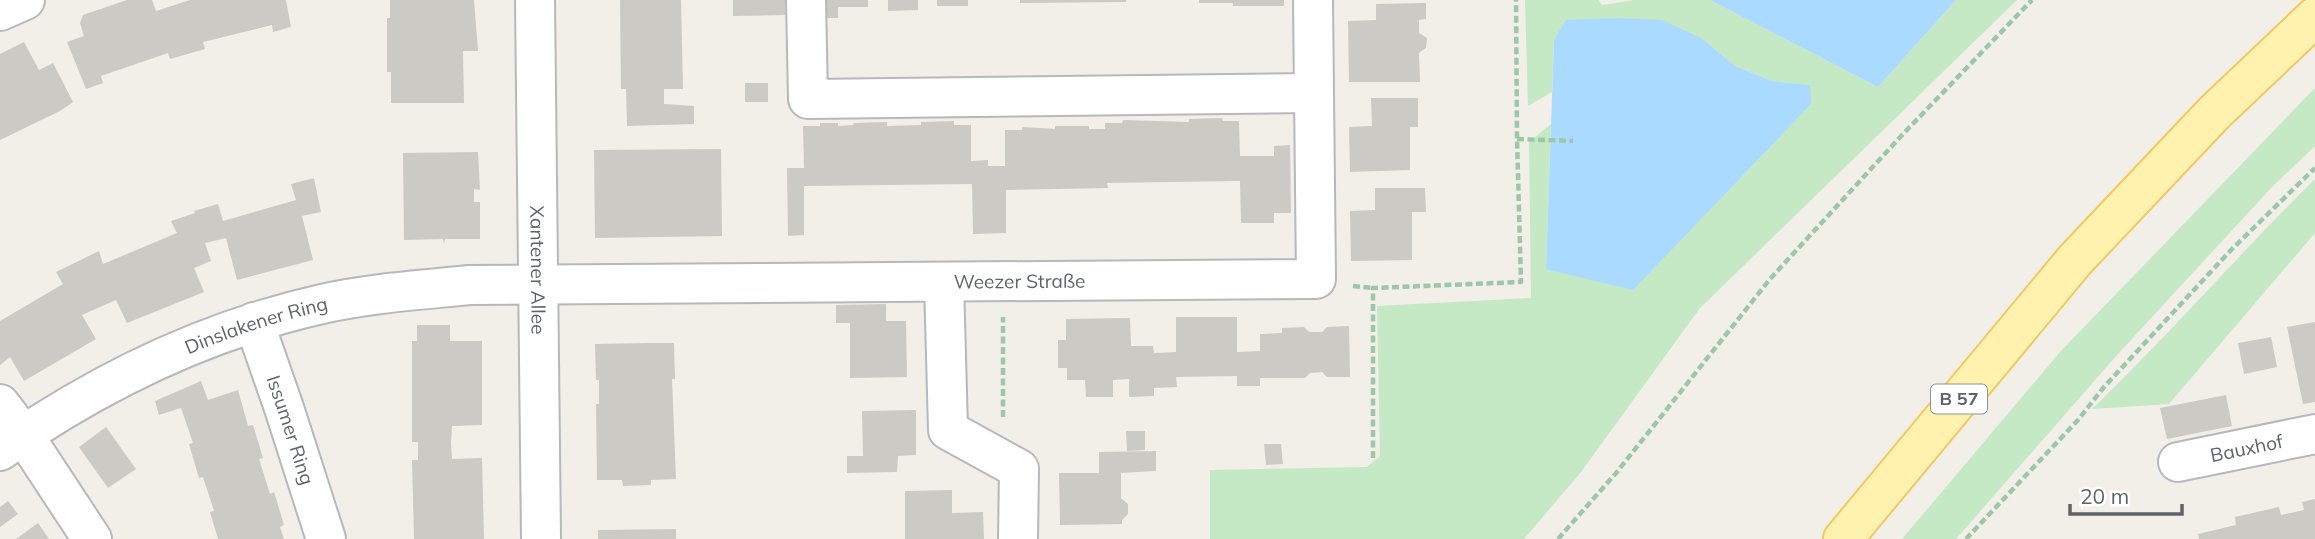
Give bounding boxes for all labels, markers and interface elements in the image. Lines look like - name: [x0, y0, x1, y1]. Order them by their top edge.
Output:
- street label: Xantener Allee: [525, 205, 551, 335]
- street label: Weezer Straße: [954, 269, 1085, 294]
- street label: Dinslakener Ring: [181, 291, 330, 359]
- street label: Issumer Ring: [261, 372, 320, 488]
- road number: B 57: [1931, 384, 1987, 414]
- street label: Bauxhof: [2208, 429, 2286, 467]
- scale bar: [2070, 472, 2182, 516]
- text: 20 m: [2080, 483, 2129, 509]

